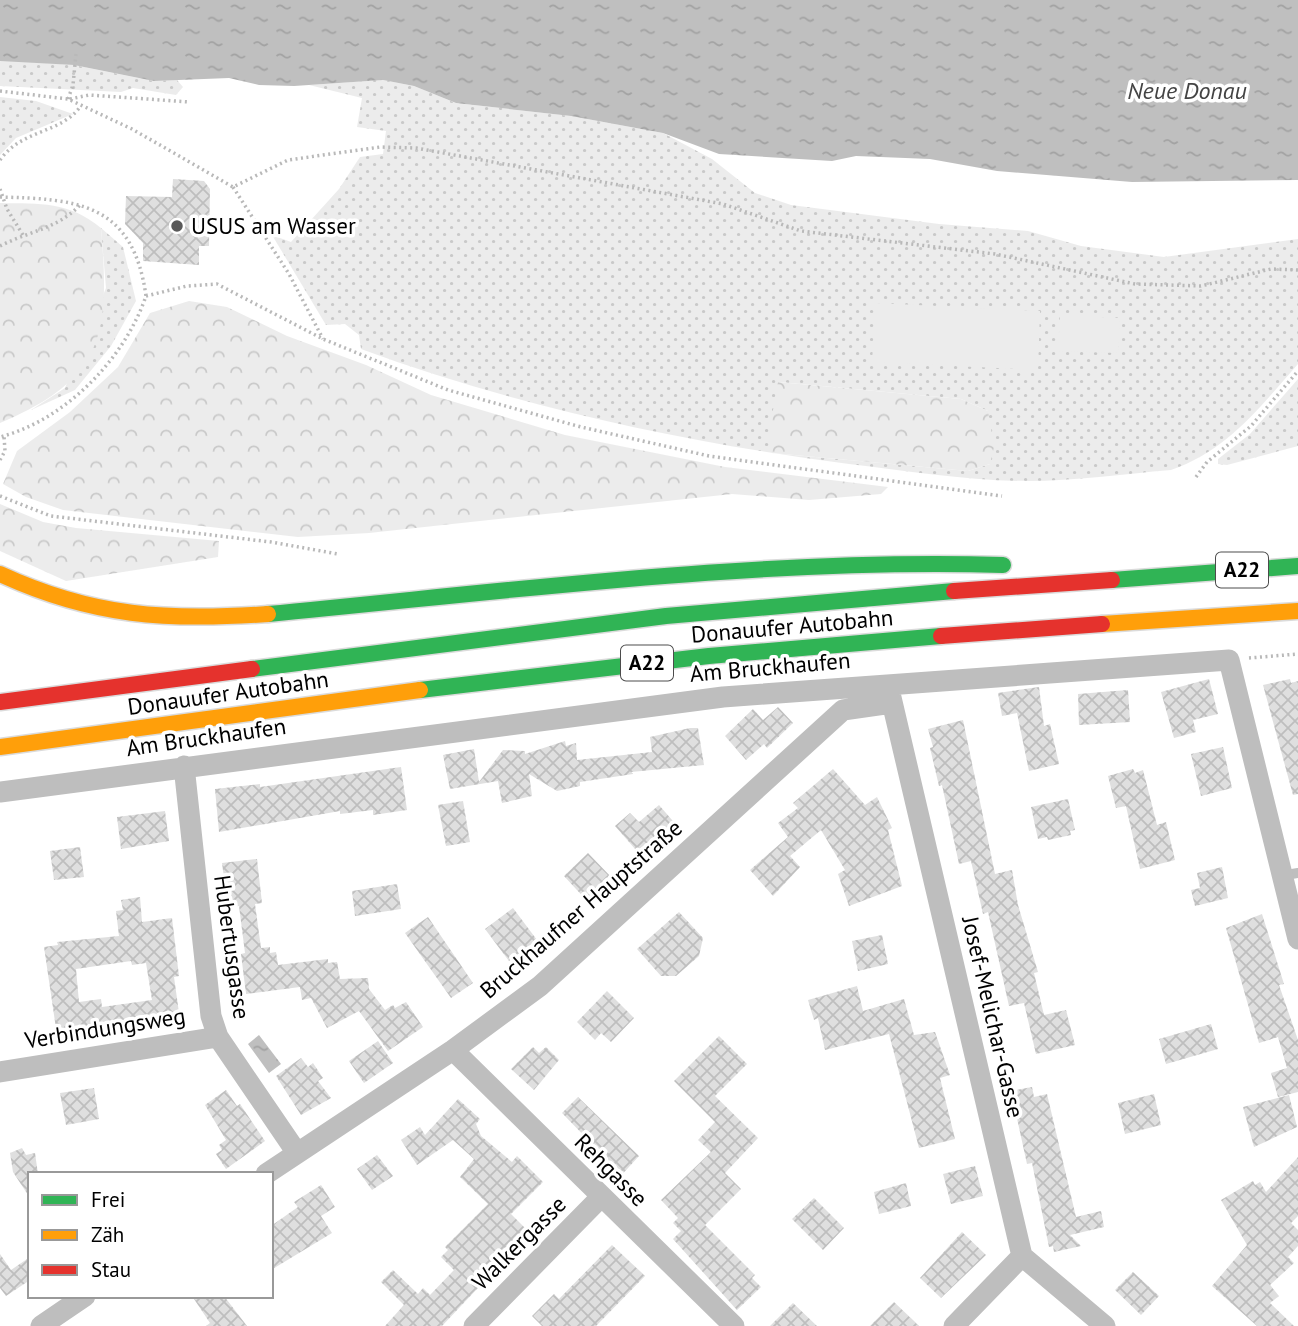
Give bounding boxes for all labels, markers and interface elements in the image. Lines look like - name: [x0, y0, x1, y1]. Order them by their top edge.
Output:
- water label: Neue Donau: [1127, 75, 1247, 106]
- place label: USUS am Wasser: [191, 211, 356, 240]
- marker: USUS am Wasser: [169, 218, 185, 234]
- road number: A22: [1216, 552, 1268, 588]
- street label: Donauufer Autobahn: [690, 602, 894, 649]
- street label: Am Bruckhaufen: [688, 645, 851, 688]
- road number: A22: [621, 646, 673, 680]
- street label: Donauufer Autobahn: [125, 664, 330, 721]
- street label: Am Bruckhaufen: [124, 711, 288, 762]
- street label: Bruckhaufner Hauptstraße: [474, 813, 688, 1004]
- street label: Hubertusgasse: [208, 873, 257, 1021]
- street label: Josef-Melichar-Gasse: [956, 912, 1031, 1120]
- street label: Verbindungsweg: [22, 1000, 187, 1055]
- street label: Rehgasse: [569, 1127, 654, 1212]
- legend: [28, 1172, 273, 1298]
- text: Frei: [91, 1186, 125, 1213]
- street label: Walkergasse: [466, 1190, 572, 1296]
- text: Zäh: [91, 1221, 124, 1248]
- text: Stau: [91, 1256, 131, 1283]

